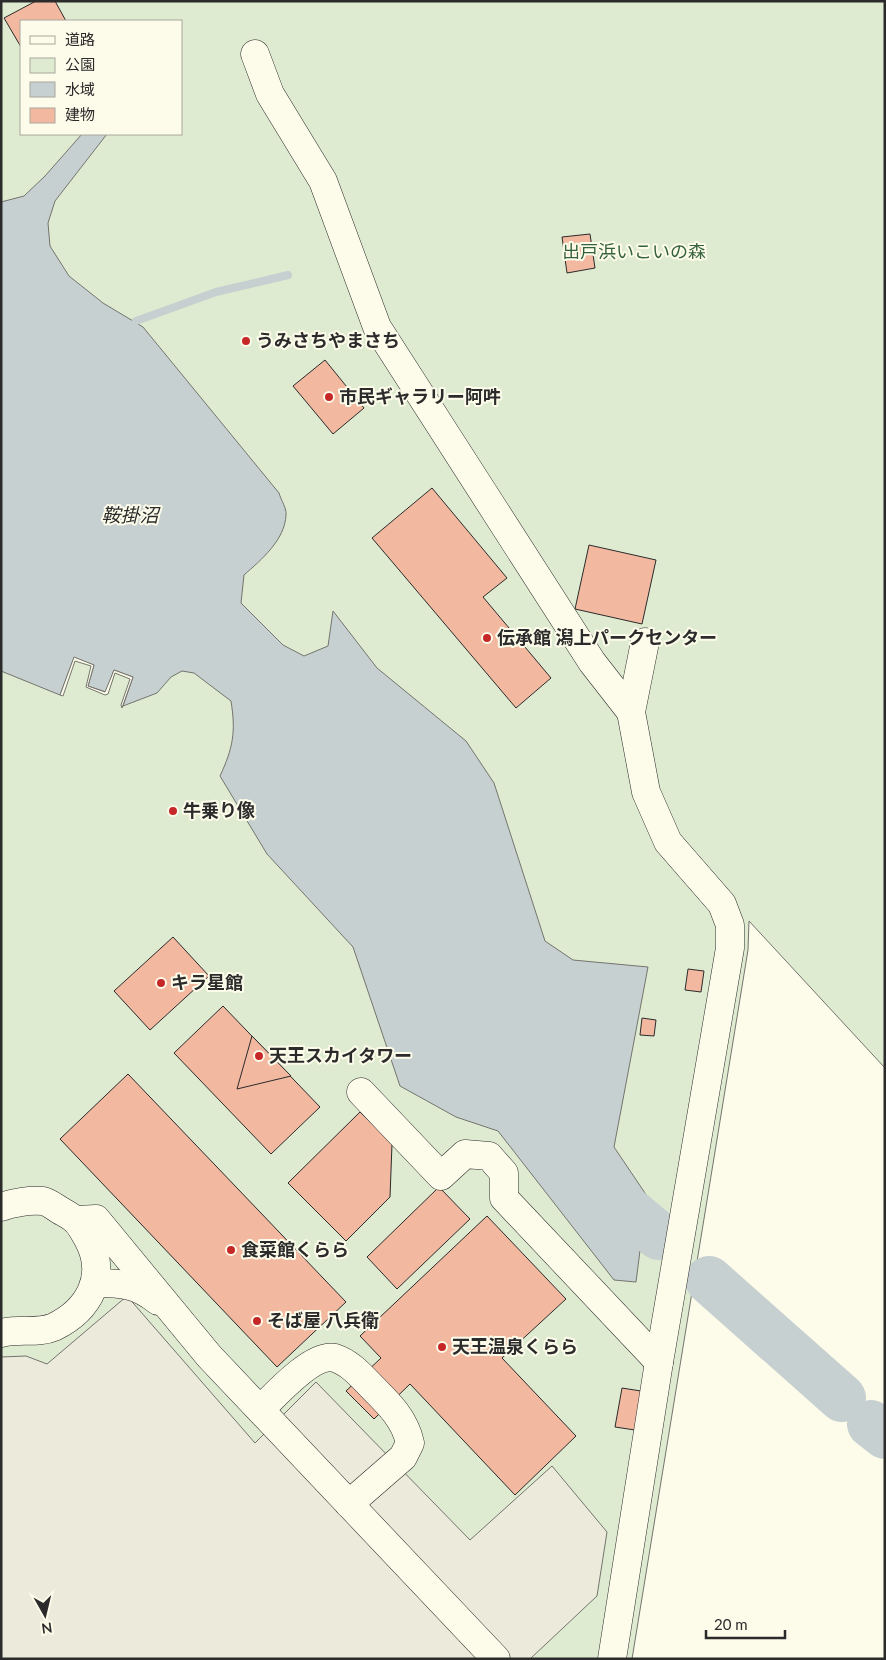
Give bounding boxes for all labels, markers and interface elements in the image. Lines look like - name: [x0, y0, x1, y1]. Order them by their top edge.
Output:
- legend: [20, 20, 182, 135]
- text: 道路: [65, 30, 95, 48]
- text: 公園: [65, 55, 95, 73]
- text: 水域: [65, 80, 95, 98]
- text: 建物: [65, 105, 95, 123]
- park label: 出戸浜いこいの森: [562, 240, 706, 262]
- place label: うみさちやまさち: [256, 329, 400, 351]
- marker: うみさちやまさち: [240, 335, 252, 347]
- place label: 市民ギャラリー阿吽: [339, 385, 501, 407]
- marker: 市民ギャラリー阿吽: [323, 391, 335, 403]
- water label: 鞍掛沼: [101, 503, 161, 526]
- place label: 伝承館 潟上パークセンター: [497, 626, 717, 648]
- marker: 伝承館 潟上パークセンター: [481, 632, 493, 644]
- place label: 牛乗り像: [183, 799, 255, 821]
- marker: 牛乗り像: [167, 805, 179, 817]
- place label: キラ星館: [171, 971, 243, 993]
- marker: キラ星館: [155, 977, 167, 989]
- place label: 天王スカイタワー: [269, 1044, 412, 1066]
- marker: 天王スカイタワー: [253, 1050, 265, 1062]
- place label: 食菜館くらら: [241, 1238, 349, 1260]
- marker: 食菜館くらら: [225, 1244, 237, 1256]
- place label: そば屋 八兵衛: [267, 1309, 379, 1331]
- marker: そば屋 八兵衛: [251, 1315, 263, 1327]
- place label: 天王温泉くらら: [452, 1335, 578, 1357]
- marker: 天王温泉くらら: [436, 1341, 448, 1353]
- north arrow: [20, 1590, 70, 1640]
- scale bar: [706, 1608, 785, 1640]
- text: 20 m: [714, 1615, 748, 1633]
- text: N: [40, 1619, 53, 1638]

